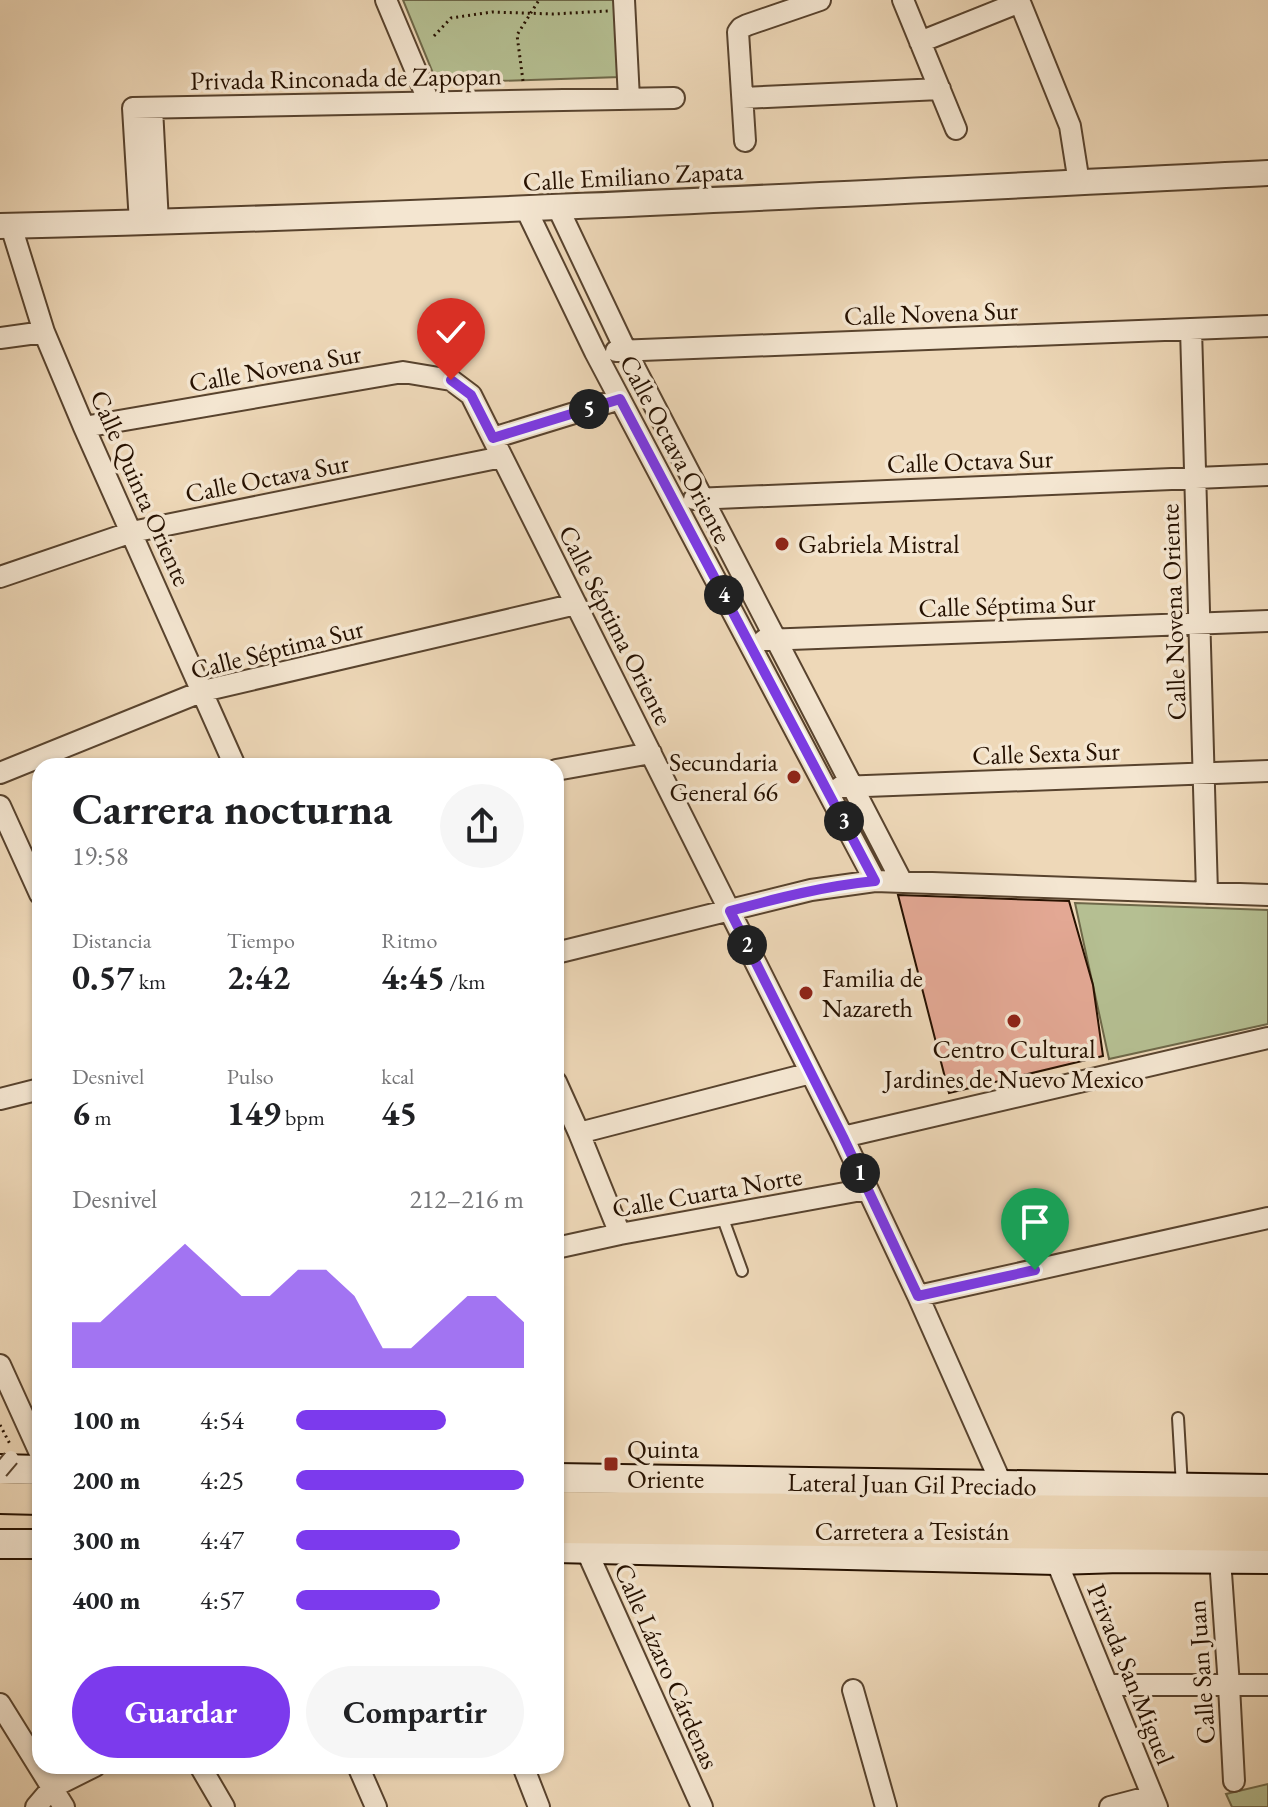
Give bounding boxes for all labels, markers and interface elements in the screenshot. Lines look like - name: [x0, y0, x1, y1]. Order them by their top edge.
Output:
- street label: Privada Rinconada de Zapopan: [190, 58, 502, 98]
- street label: Calle Emiliano Zapata: [522, 153, 745, 199]
- street label: Calle Novena Sur: [843, 293, 1019, 333]
- pin: [417, 298, 485, 380]
- icon: check: [429, 310, 473, 354]
- street label: Calle Novena Sur: [186, 336, 364, 400]
- street label: Calle Octava Oriente: [612, 349, 740, 549]
- street label: Calle Quinta Oriente: [83, 385, 199, 591]
- pin: 5: [569, 389, 609, 429]
- text: 5: [583, 394, 595, 423]
- street label: Calle Octava Sur: [886, 441, 1054, 481]
- street label: Calle Octava Sur: [182, 445, 352, 511]
- street label: Calle Novena Oriente: [1152, 503, 1194, 721]
- street label: Calle Séptima Oriente: [551, 519, 681, 731]
- place label: Gabriela Mistral: [798, 527, 959, 561]
- marker: Gabriela Mistral: [773, 535, 791, 553]
- pin: 4: [704, 575, 744, 615]
- text: 4: [718, 580, 730, 609]
- street label: Calle Séptima Sur: [918, 585, 1096, 625]
- street label: Calle Séptima Sur: [187, 611, 367, 687]
- street label: Calle Sexta Sur: [972, 733, 1121, 773]
- place label: Secundaria General 66: [669, 745, 779, 809]
- marker: Secundaria General 66: [785, 768, 803, 786]
- text: Carrera nocturna: [72, 780, 392, 837]
- button: share: [440, 784, 524, 868]
- pin: 3: [824, 801, 864, 841]
- text: 3: [838, 806, 850, 835]
- text: 19:58: [72, 839, 128, 873]
- pin: 2: [727, 925, 767, 965]
- text: Distancia: [72, 926, 152, 955]
- text: Tiempo: [227, 926, 295, 955]
- text: Ritmo: [381, 926, 437, 955]
- text: 2: [741, 930, 753, 959]
- text: 0.57: [72, 955, 134, 999]
- text: 2:42: [227, 955, 290, 999]
- text: 4:45: [381, 955, 445, 999]
- place label: Familia de Nazareth: [822, 961, 923, 1025]
- text: km: [134, 967, 166, 996]
- text: /km: [445, 967, 486, 996]
- marker: Familia de Nazareth: [797, 984, 815, 1002]
- marker: Centro Cultural Jardines de Nuevo Mexico: [1005, 1012, 1023, 1030]
- place label: Centro Cultural Jardines de Nuevo Mexico: [882, 1032, 1144, 1096]
- text: Desnivel: [72, 1062, 144, 1091]
- text: Pulso: [227, 1062, 274, 1091]
- text: kcal: [381, 1062, 414, 1091]
- text: 6: [72, 1091, 90, 1135]
- text: 149: [227, 1091, 281, 1135]
- text: 45: [381, 1091, 417, 1135]
- text: m: [90, 1103, 112, 1132]
- text: bpm: [281, 1103, 325, 1132]
- pin: 1: [840, 1153, 880, 1193]
- text: 1: [854, 1158, 866, 1187]
- street label: Calle Cuarta Norte: [609, 1159, 805, 1225]
- text: Desnivel: [72, 1182, 157, 1216]
- text: 212–216 m: [409, 1182, 524, 1216]
- pin: [1001, 1188, 1069, 1270]
- icon: arrive: [1013, 1200, 1057, 1244]
- text: 100 m: [72, 1403, 140, 1437]
- text: 4:54: [200, 1403, 244, 1437]
- place label: Quinta Oriente: [627, 1432, 704, 1496]
- marker: Quinta Oriente: [602, 1455, 620, 1473]
- text: 200 m: [72, 1463, 140, 1497]
- text: 4:25: [200, 1463, 244, 1497]
- street label: Lateral Juan Gil Preciado: [787, 1465, 1037, 1503]
- street label: Carretera a Tesistán: [815, 1514, 1010, 1548]
- text: 300 m: [72, 1523, 140, 1557]
- text: 4:47: [200, 1523, 244, 1557]
- street label: Calle Lázaro Cárdenas: [606, 1558, 728, 1774]
- street label: Privada San Miguel: [1079, 1579, 1183, 1769]
- text: 400 m: [72, 1583, 140, 1617]
- text: 4:57: [200, 1583, 244, 1617]
- street label: Calle San Juan: [1179, 1598, 1223, 1745]
- button: Guardar: [72, 1666, 290, 1758]
- button: Compartir: [306, 1666, 524, 1758]

